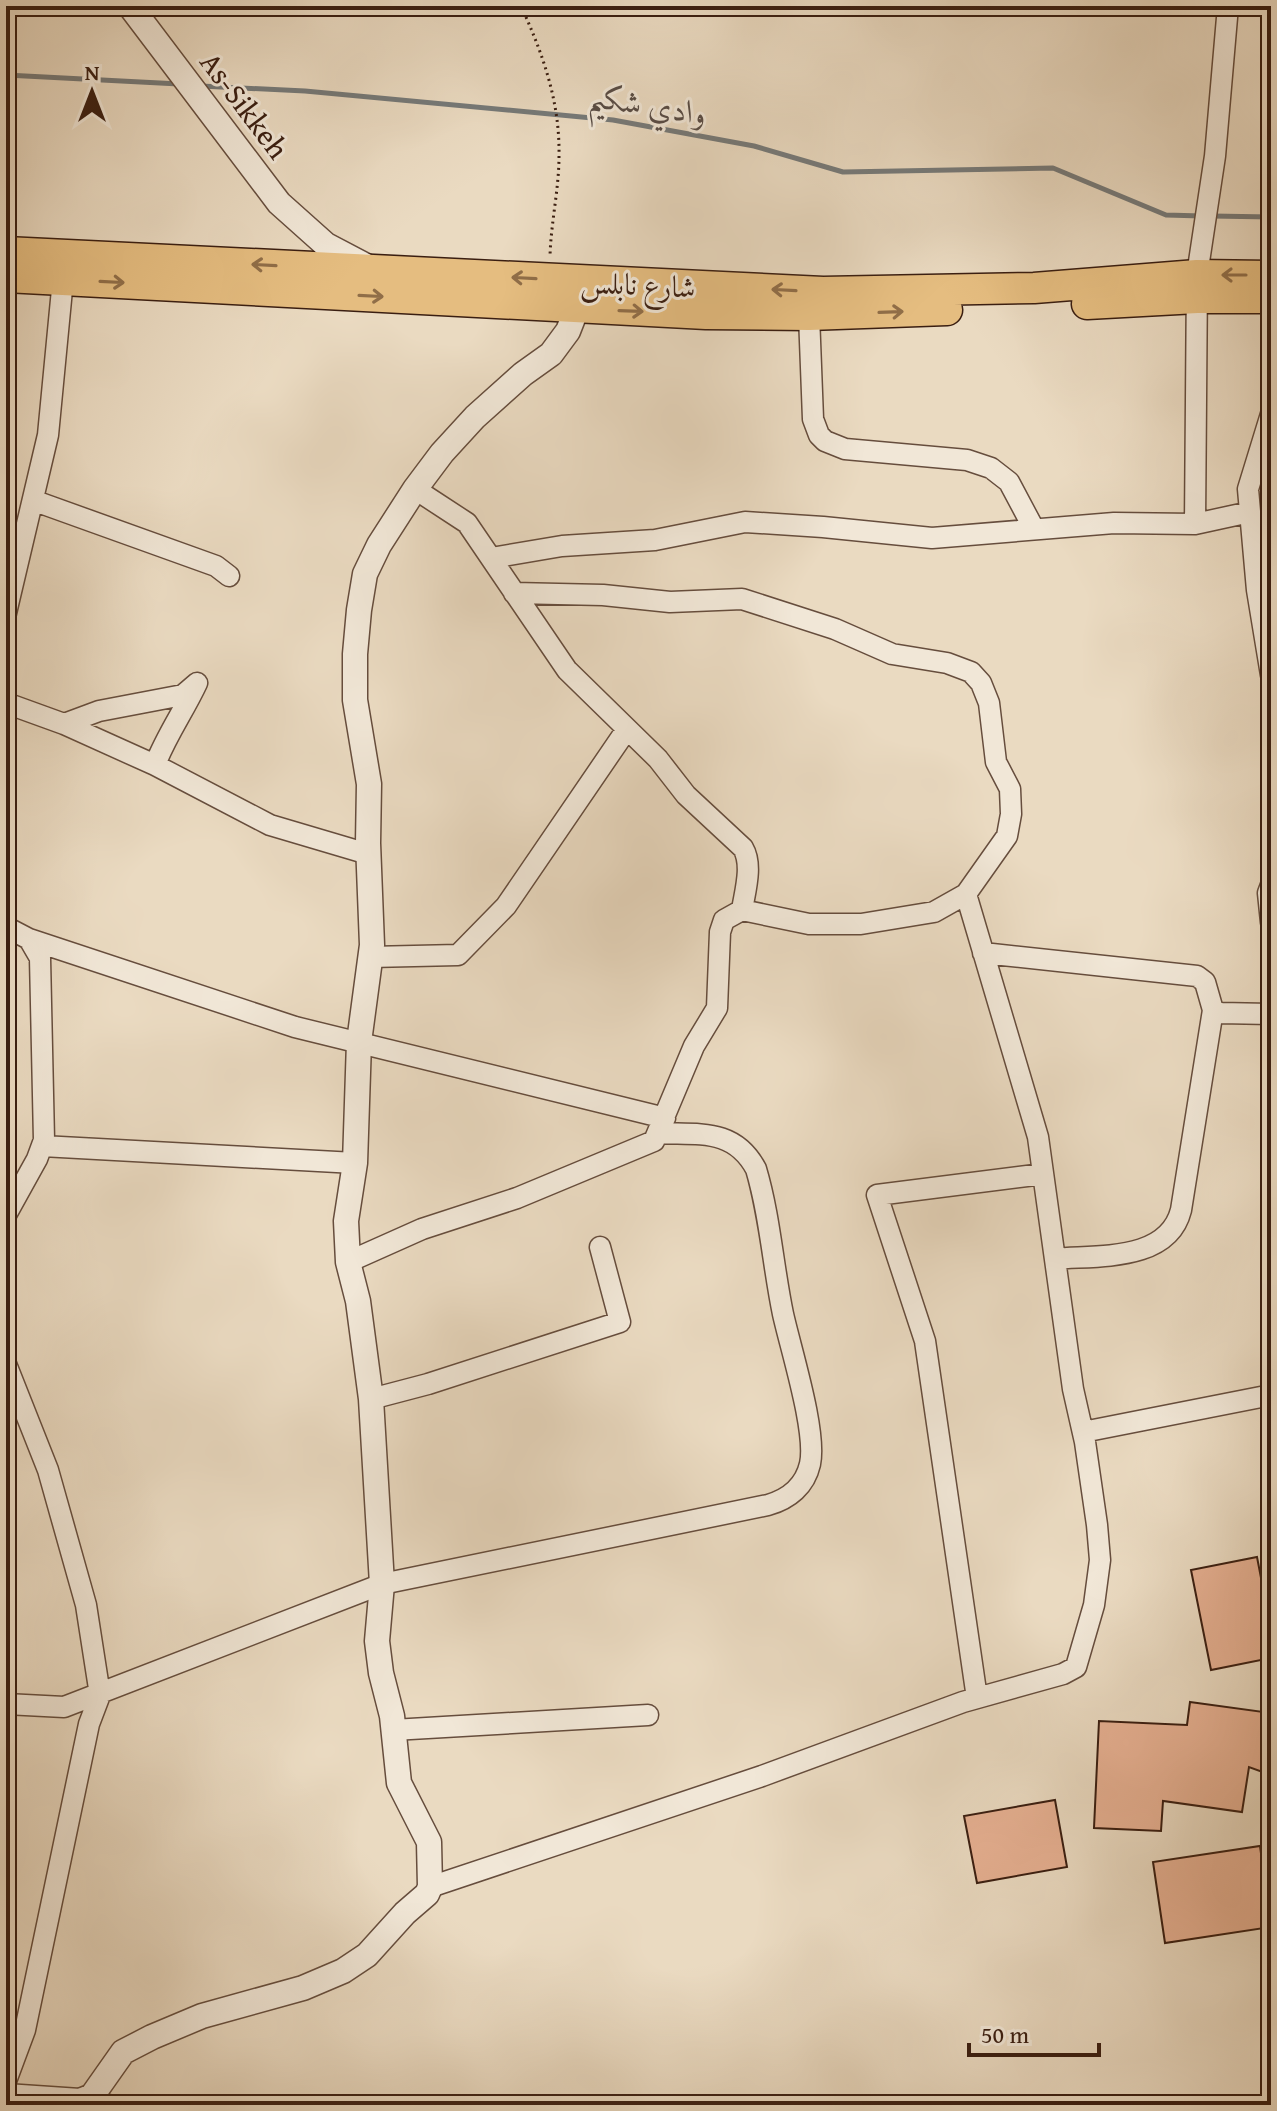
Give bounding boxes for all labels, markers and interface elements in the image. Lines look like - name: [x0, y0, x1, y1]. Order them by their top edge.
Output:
- street label: As-Sikkeh: [190, 42, 300, 168]
- north arrow: [52, 52, 132, 132]
- text: N: [85, 56, 100, 88]
- water label: وادي شكيم: [584, 71, 711, 145]
- one-way arrow: [251, 258, 278, 273]
- street label: شارع نابلس: [579, 259, 697, 313]
- one-way arrow: [1221, 267, 1248, 283]
- one-way arrow: [511, 271, 538, 286]
- one-way arrow: [98, 274, 125, 289]
- one-way arrow: [771, 283, 798, 298]
- one-way arrow: [357, 289, 384, 304]
- one-way arrow: [617, 303, 644, 318]
- one-way arrow: [877, 304, 904, 319]
- scale bar: [969, 2007, 1099, 2057]
- text: 50 m: [981, 2017, 1029, 2052]

